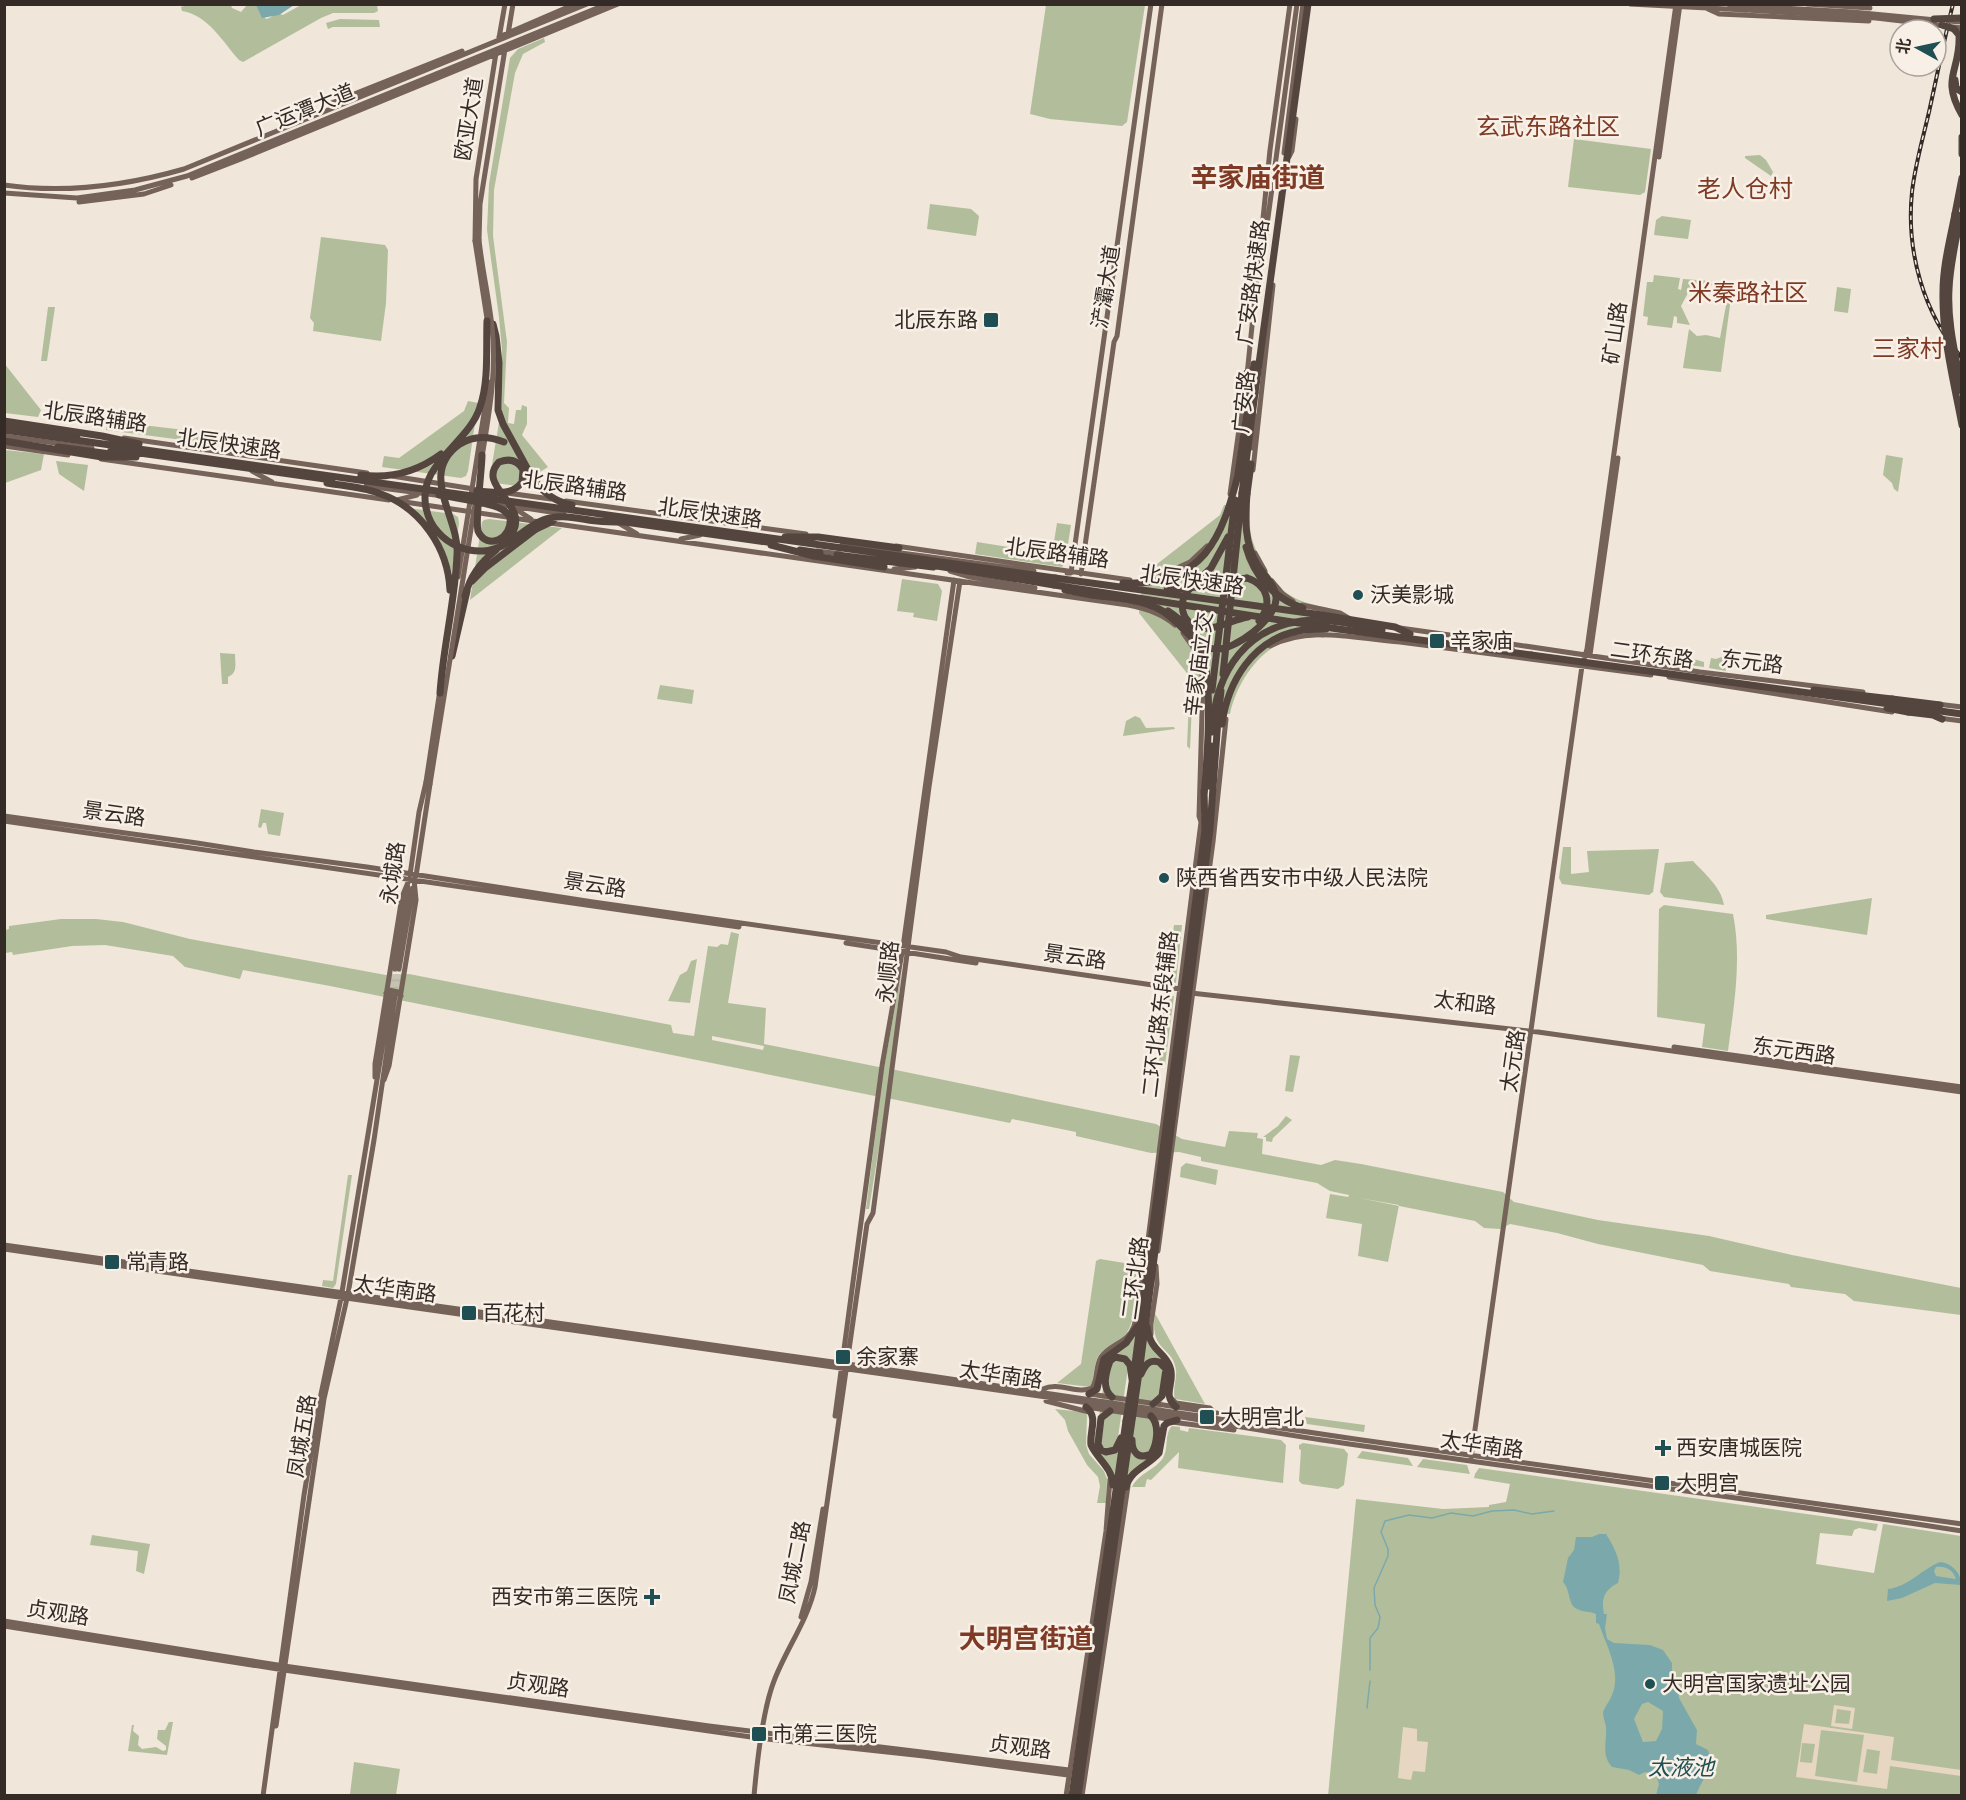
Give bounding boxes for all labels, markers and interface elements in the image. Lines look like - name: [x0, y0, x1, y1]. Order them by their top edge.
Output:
- north arrow: [1888, 18, 1948, 78]
- text: 北: [1893, 37, 1914, 55]
- street label: 欧亚大道: [450, 75, 487, 162]
- street label: 广运潭大道: [251, 78, 358, 141]
- district label: 玄武东路社区: [1476, 113, 1620, 141]
- district label: 辛家庙街道: [1191, 162, 1326, 194]
- district label: 老人仓村: [1697, 175, 1793, 203]
- street label: 广安路快速路: [1231, 218, 1274, 346]
- street label: 浐灞大道: [1087, 243, 1124, 330]
- district label: 米秦路社区: [1688, 279, 1808, 307]
- street label: 矿山路: [1598, 300, 1631, 366]
- place label: 北辰东路: [894, 307, 978, 332]
- marker: 北辰东路: [982, 311, 1000, 329]
- district label: 三家村: [1872, 335, 1944, 363]
- street label: 广安路: [1228, 369, 1259, 435]
- street label: 北辰路辅路: [41, 397, 149, 436]
- street label: 北辰快速路: [175, 424, 283, 463]
- street label: 北辰路辅路: [521, 466, 629, 505]
- street label: 北辰快速路: [656, 493, 764, 532]
- street label: 北辰路辅路: [1003, 533, 1111, 572]
- street label: 北辰快速路: [1138, 560, 1246, 599]
- place label: 沃美影城: [1370, 582, 1454, 607]
- marker: 沃美影城: [1351, 588, 1365, 602]
- street label: 辛家庙立交: [1180, 610, 1217, 718]
- place label: 辛家庙: [1450, 628, 1513, 653]
- marker: 辛家庙: [1428, 632, 1446, 650]
- street label: 二环东路: [1609, 636, 1695, 673]
- street label: 东元路: [1719, 645, 1785, 678]
- street label: 景云路: [81, 797, 147, 830]
- street label: 永城路: [376, 840, 409, 906]
- place label: 陕西省西安市中级人民法院: [1176, 865, 1428, 890]
- street label: 景云路: [562, 867, 628, 902]
- marker: 陕西省西安市中级人民法院: [1157, 871, 1171, 885]
- street label: 二环北路东段辅路: [1137, 929, 1182, 1099]
- street label: 永顺路: [872, 939, 903, 1005]
- street label: 景云路: [1042, 940, 1108, 973]
- street label: 太和路: [1432, 986, 1498, 1019]
- street label: 太元路: [1496, 1028, 1529, 1094]
- street label: 东元西路: [1751, 1032, 1837, 1069]
- street label: 二环北路: [1116, 1235, 1153, 1321]
- place label: 常青路: [126, 1249, 189, 1274]
- marker: 常青路: [103, 1253, 121, 1271]
- street label: 太华南路: [352, 1270, 438, 1307]
- place label: 百花村: [482, 1300, 545, 1325]
- marker: 百花村: [460, 1304, 478, 1322]
- place label: 余家寨: [856, 1344, 919, 1369]
- marker: 余家寨: [834, 1348, 852, 1366]
- street label: 太华南路: [958, 1356, 1044, 1393]
- street label: 凤城五路: [283, 1392, 320, 1479]
- place label: 大明宫北: [1220, 1404, 1304, 1429]
- marker: 大明宫北: [1198, 1408, 1216, 1426]
- street label: 太华南路: [1439, 1426, 1525, 1463]
- place label: 西安唐城医院: [1676, 1435, 1802, 1460]
- marker: 西安唐城医院: [1654, 1439, 1672, 1457]
- place label: 大明宫: [1676, 1470, 1739, 1495]
- marker: 大明宫: [1653, 1474, 1671, 1492]
- street label: 凤城二路: [774, 1518, 815, 1606]
- place label: 西安市第三医院: [491, 1584, 638, 1609]
- marker: 西安市第三医院: [643, 1588, 661, 1606]
- street label: 贞观路: [25, 1595, 91, 1630]
- district label: 大明宫街道: [959, 1623, 1094, 1655]
- street label: 贞观路: [505, 1668, 571, 1701]
- place label: 大明宫国家遗址公园: [1662, 1671, 1851, 1696]
- marker: 大明宫国家遗址公园: [1643, 1677, 1657, 1691]
- place label: 市第三医院: [772, 1721, 877, 1746]
- marker: 市第三医院: [750, 1725, 768, 1743]
- street label: 贞观路: [987, 1730, 1053, 1763]
- water label: 太液池: [1648, 1754, 1716, 1781]

